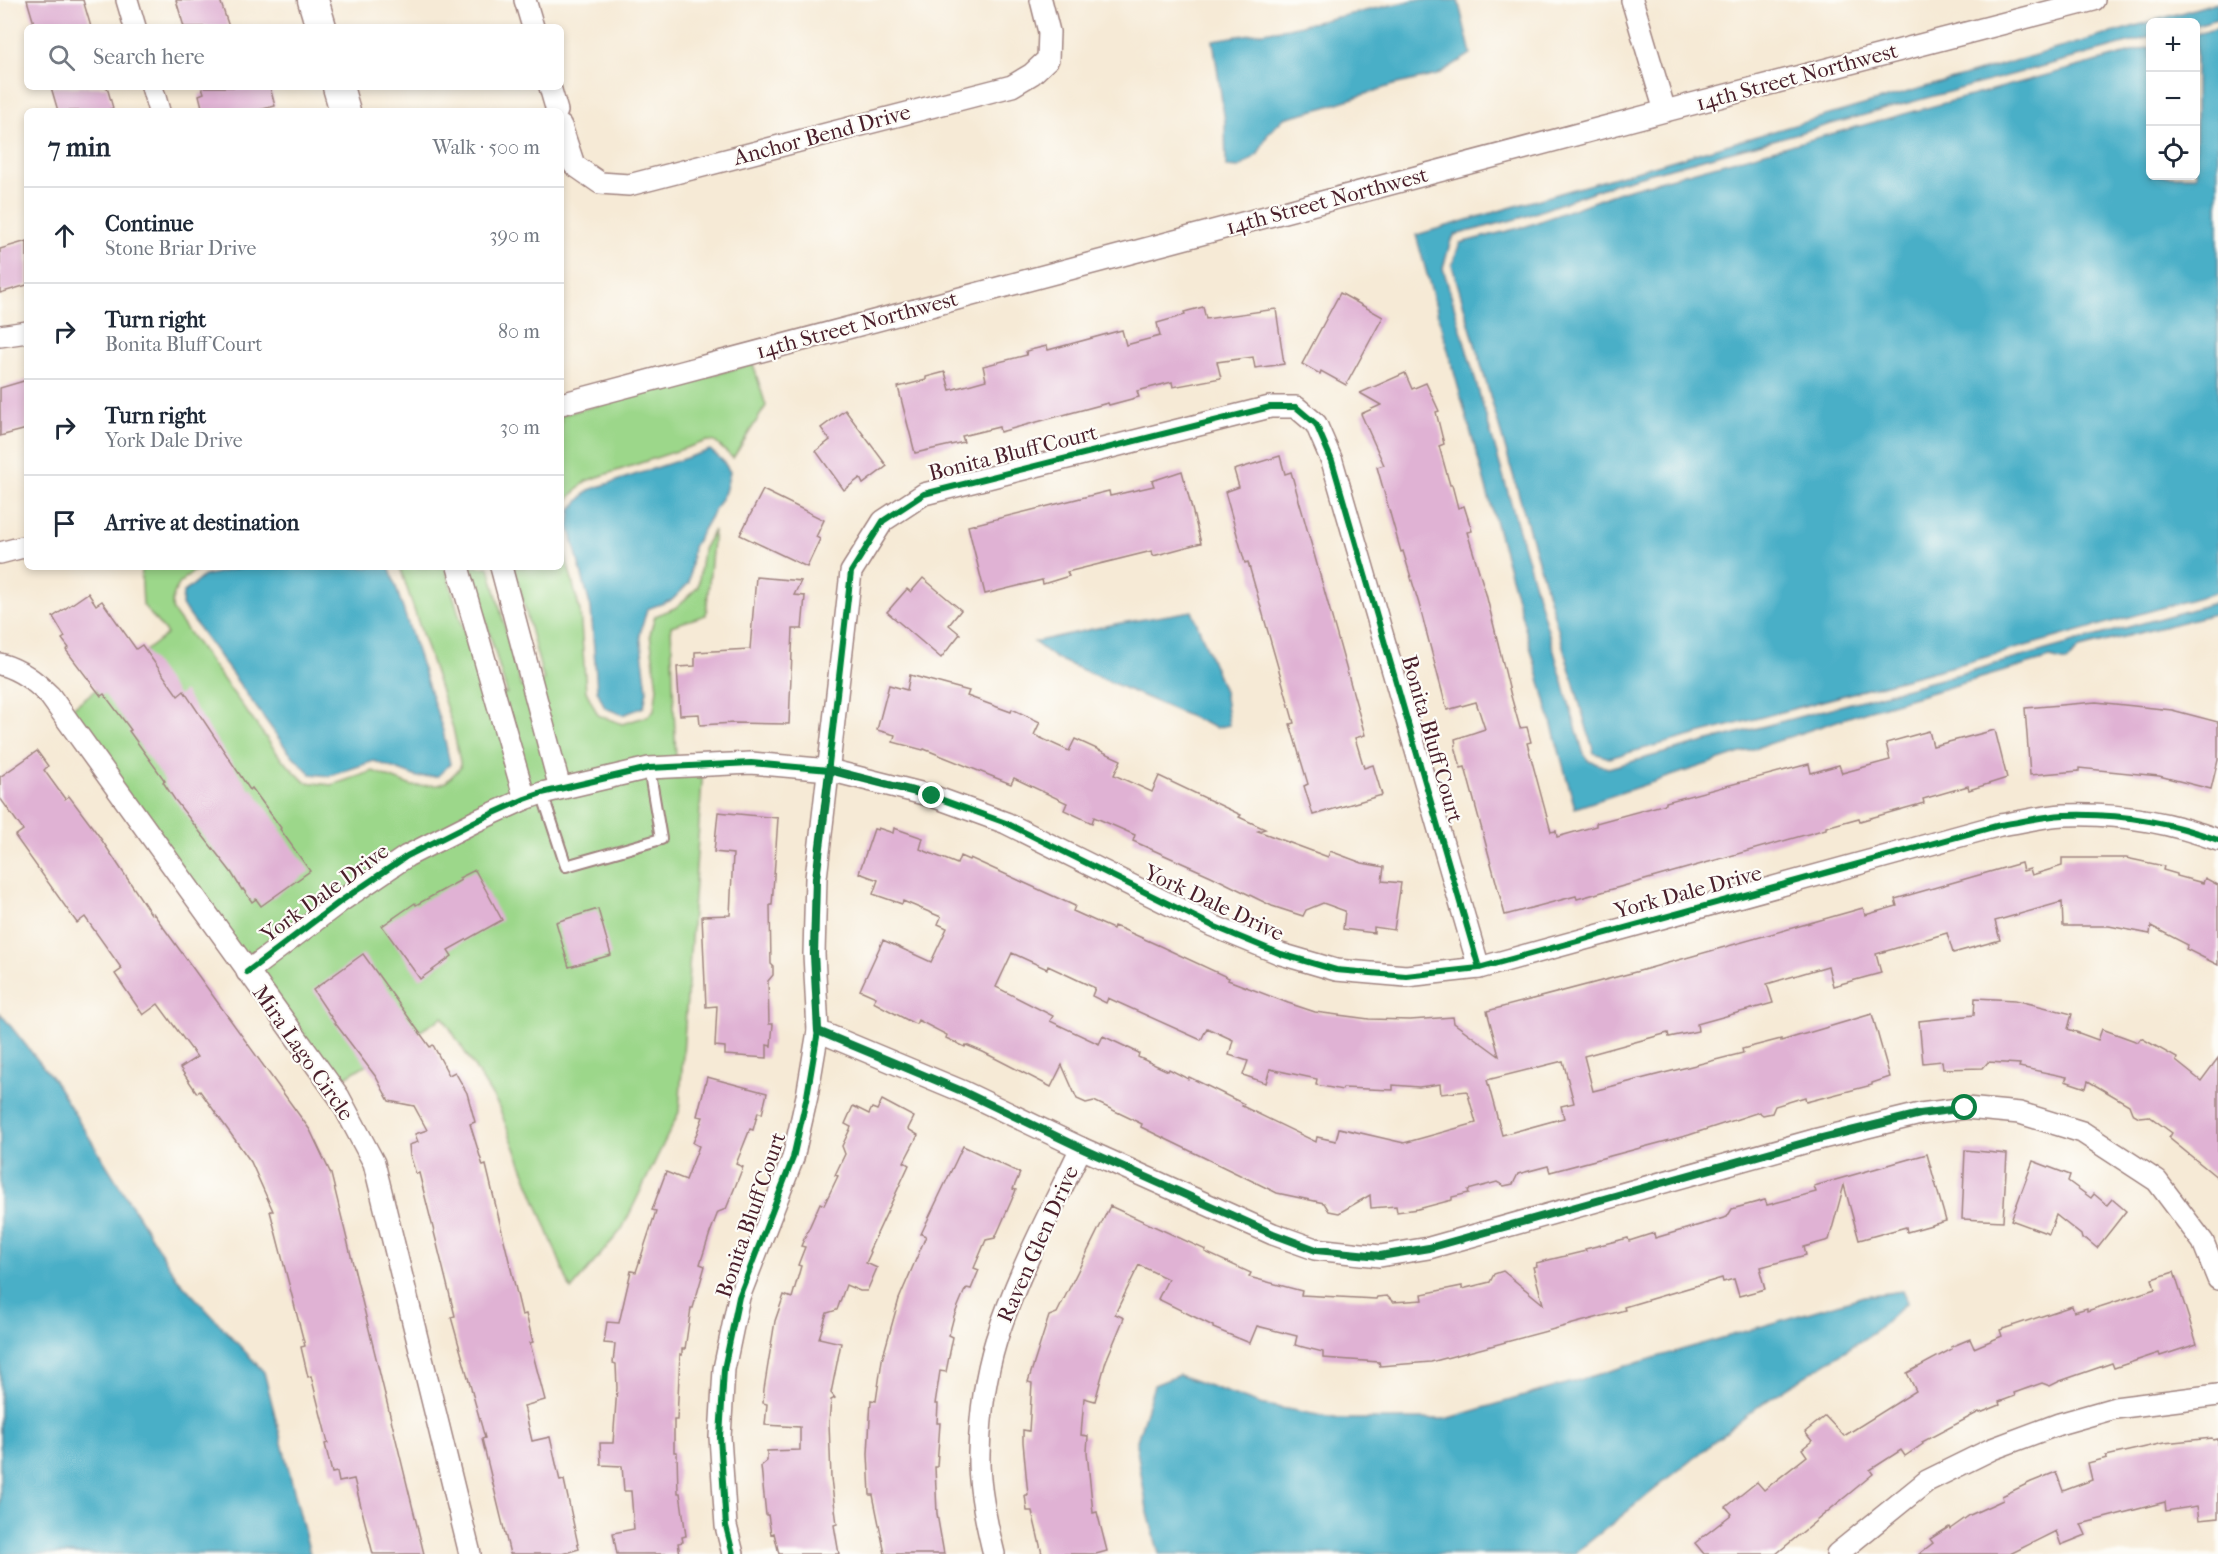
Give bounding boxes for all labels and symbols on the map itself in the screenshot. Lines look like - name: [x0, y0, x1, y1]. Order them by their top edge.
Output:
- street label: 14th Street Northwest: [1693, 38, 1901, 116]
- street label: Anchor Bend Drive: [730, 99, 913, 171]
- street label: 14th Street Northwest: [1223, 162, 1431, 240]
- street label: 14th Street Northwest: [753, 286, 961, 364]
- street label: Bonita Bluff Court: [926, 419, 1100, 487]
- street label: Bonita Bluff Court: [1396, 652, 1468, 826]
- route end: [918, 782, 944, 808]
- street label: York Dale Drive: [255, 838, 394, 949]
- street label: York Dale Drive: [1139, 859, 1288, 947]
- street label: York Dale Drive: [1611, 860, 1765, 924]
- street label: Mira Lago Circle: [247, 980, 359, 1126]
- route start: [1951, 1094, 1977, 1120]
- street label: Bonita Bluff Court: [711, 1129, 792, 1301]
- street label: Raven Glen Drive: [992, 1162, 1084, 1326]

